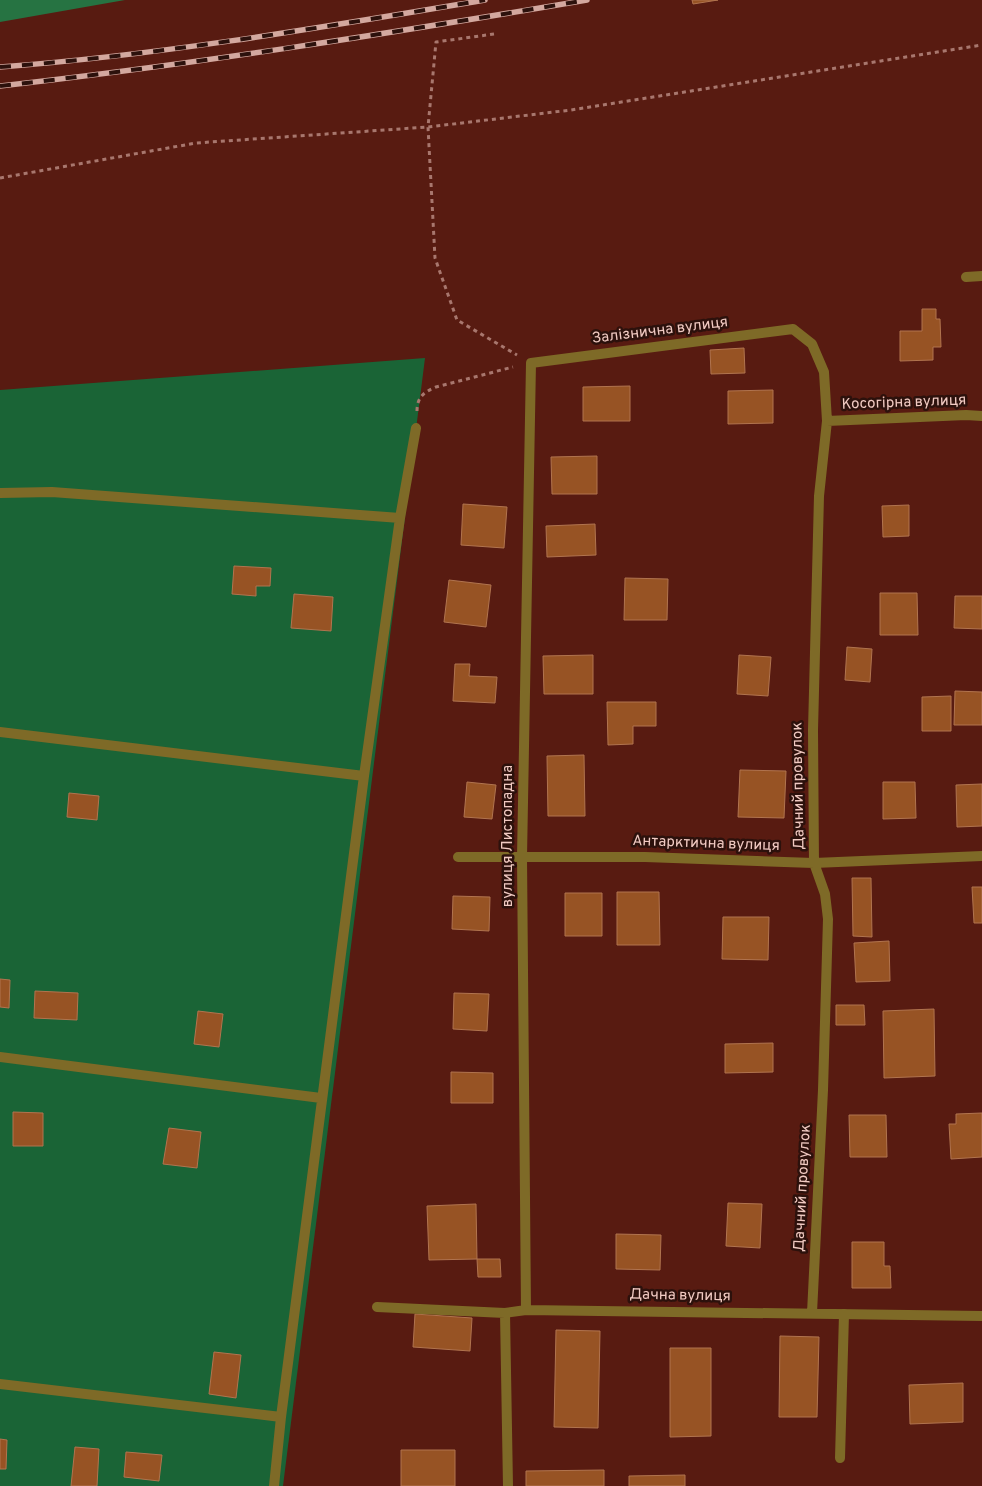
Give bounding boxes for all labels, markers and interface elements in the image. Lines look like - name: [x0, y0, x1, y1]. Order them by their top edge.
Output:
- street label: Залізнична вулиця: [591, 313, 729, 349]
- street label: Косогірна вулиця: [841, 391, 967, 415]
- street label: Дачний провулок: [788, 722, 810, 850]
- street label: вулиця Листопадна: [499, 765, 518, 907]
- street label: Антарктична вулиця: [632, 832, 780, 856]
- street label: Дачний провулок: [790, 1124, 816, 1252]
- street label: Дачна вулиця: [629, 1286, 731, 1306]

